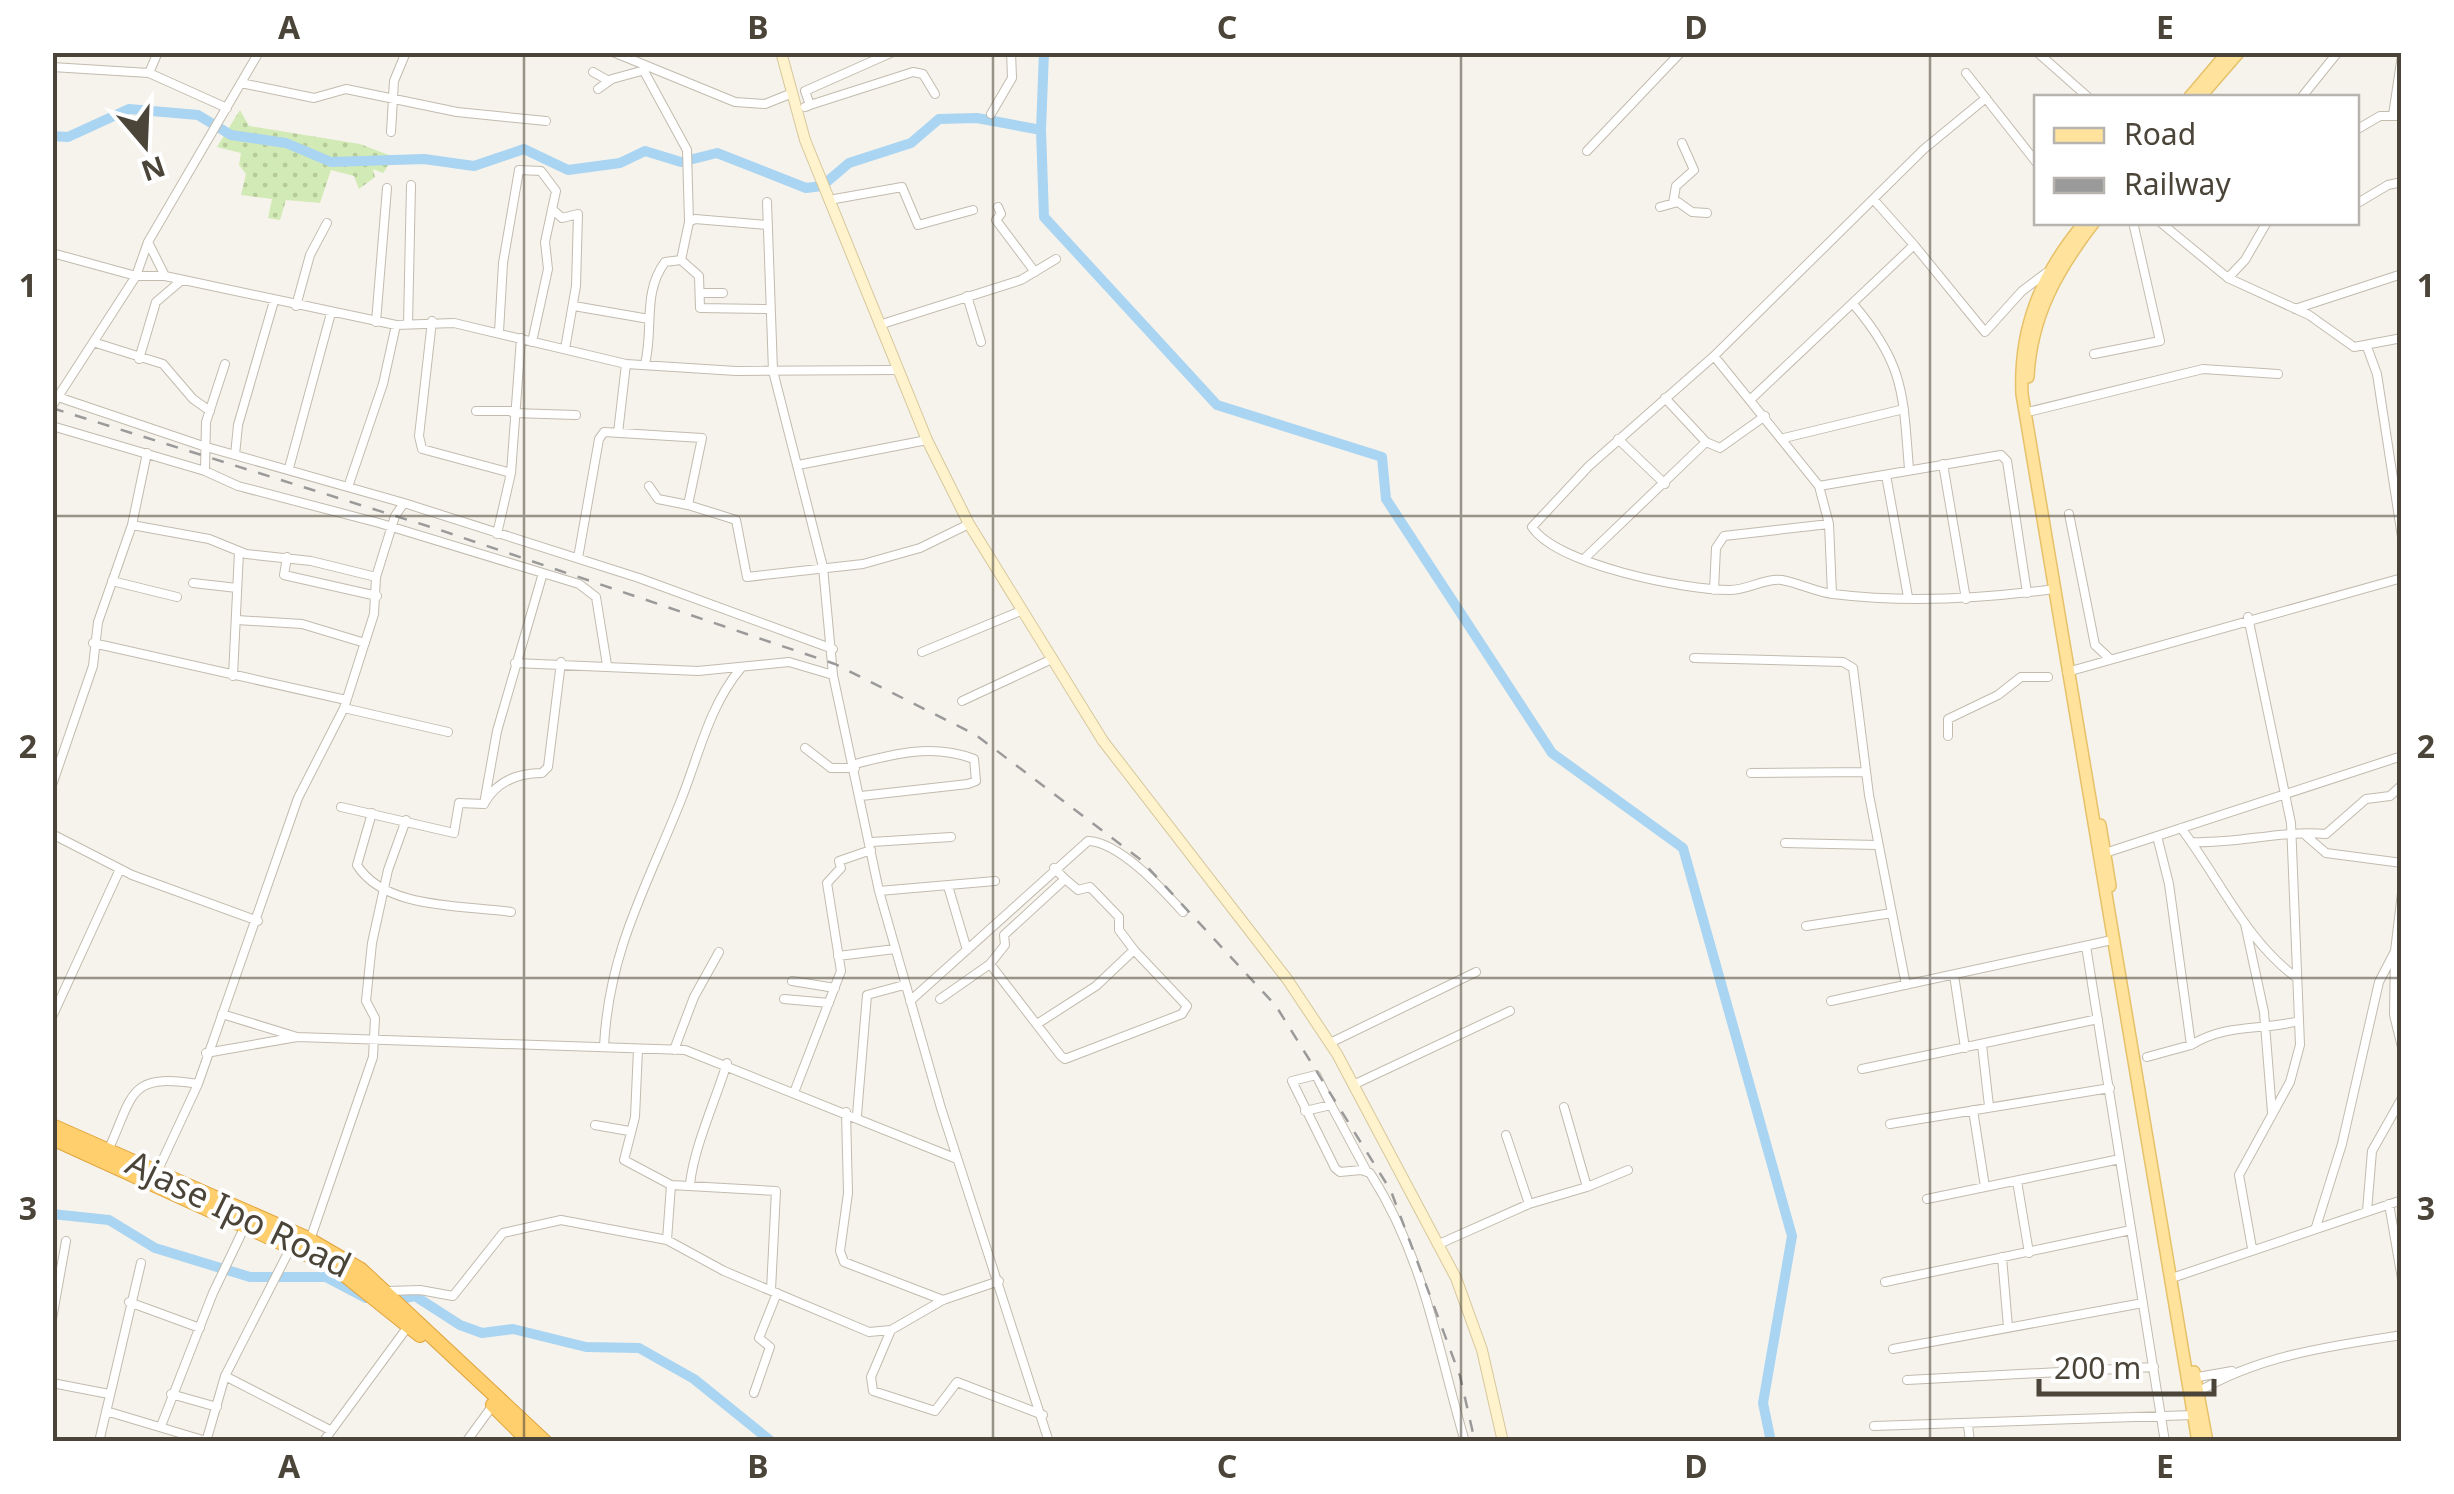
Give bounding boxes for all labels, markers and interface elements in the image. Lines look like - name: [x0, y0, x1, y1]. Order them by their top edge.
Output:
- text: A: [278, 5, 301, 48]
- text: B: [747, 5, 769, 48]
- text: C: [1217, 5, 1237, 48]
- text: D: [1684, 5, 1708, 48]
- text: E: [2156, 5, 2174, 48]
- north arrow: [95, 95, 195, 195]
- legend: [2034, 95, 2359, 225]
- text: Road: [2124, 113, 2196, 154]
- text: N: [137, 148, 170, 191]
- text: Railway: [2124, 163, 2231, 204]
- text: 1: [19, 263, 37, 306]
- text: 1: [2417, 263, 2435, 306]
- text: 2: [19, 724, 37, 767]
- text: 2: [2417, 724, 2435, 767]
- street label: Ajase Ipo Road: [119, 1138, 359, 1288]
- text: 3: [19, 1186, 37, 1229]
- text: 3: [2417, 1186, 2435, 1229]
- scale bar: [2039, 1334, 2214, 1396]
- text: 200 m: [2054, 1347, 2141, 1388]
- text: A: [278, 1444, 301, 1487]
- text: B: [747, 1444, 769, 1487]
- text: C: [1217, 1444, 1237, 1487]
- text: D: [1684, 1444, 1708, 1487]
- text: E: [2156, 1444, 2174, 1487]

